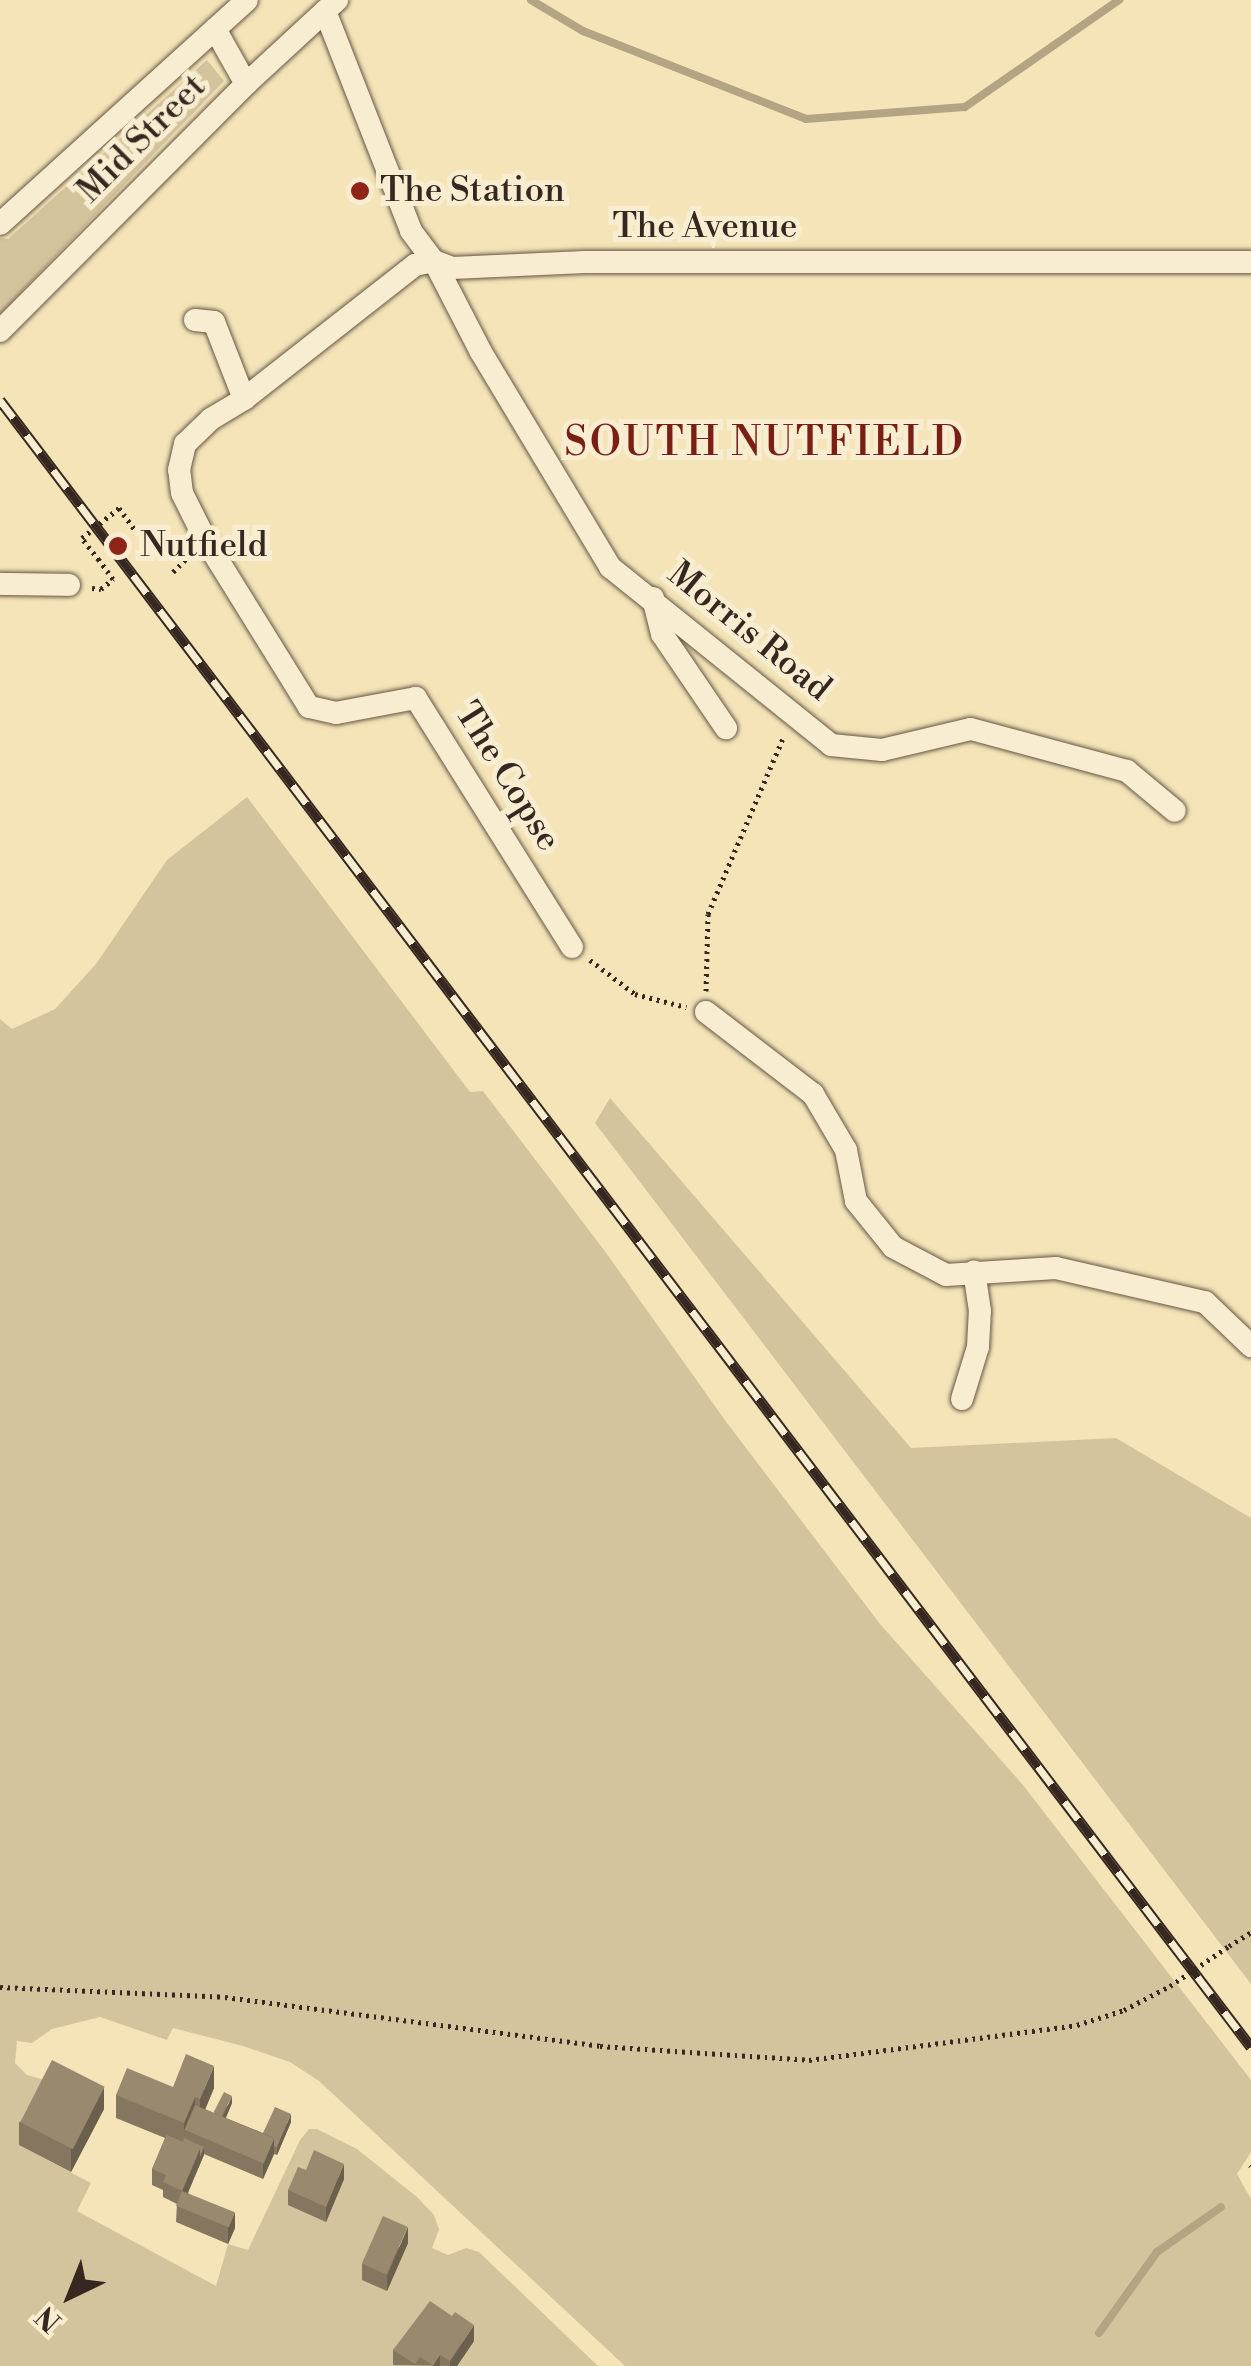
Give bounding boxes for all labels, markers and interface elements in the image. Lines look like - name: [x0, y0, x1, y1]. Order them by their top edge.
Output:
- street label: Mid Street: [69, 66, 215, 212]
- place label: The Station: [380, 170, 565, 212]
- marker: The Station: [349, 180, 371, 202]
- street label: The Avenue: [612, 206, 798, 248]
- district label: SOUTH NUTFIELD: [564, 419, 966, 467]
- place label: Nutfield: [140, 525, 267, 567]
- marker: Nutfield: [105, 533, 131, 559]
- street label: Morris Road: [659, 554, 839, 710]
- street label: The Copse: [445, 695, 569, 859]
- north arrow: [20, 2246, 120, 2346]
- text: N: [29, 2298, 69, 2339]

